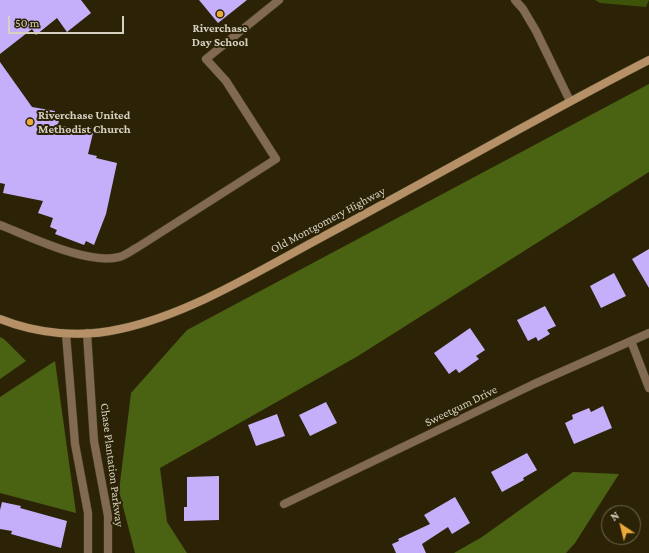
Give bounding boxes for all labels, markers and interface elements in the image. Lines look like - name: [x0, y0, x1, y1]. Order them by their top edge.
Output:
- scale bar: [10, 8, 126, 34]
- marker: Riverchase Day School: [215, 9, 225, 19]
- text: 50 m: [15, 16, 39, 30]
- place label: Riverchase Day School: [192, 21, 248, 49]
- place label: Riverchase United Methodist Church: [38, 108, 131, 136]
- marker: Riverchase United Methodist Church: [25, 117, 35, 127]
- street label: Old Montgomery Highway: [268, 184, 388, 256]
- street label: Sweetgum Drive: [422, 382, 500, 430]
- street label: Chase Plantation Parkway: [97, 402, 127, 528]
- north arrow: [601, 505, 641, 545]
- text: N: [608, 509, 621, 523]

